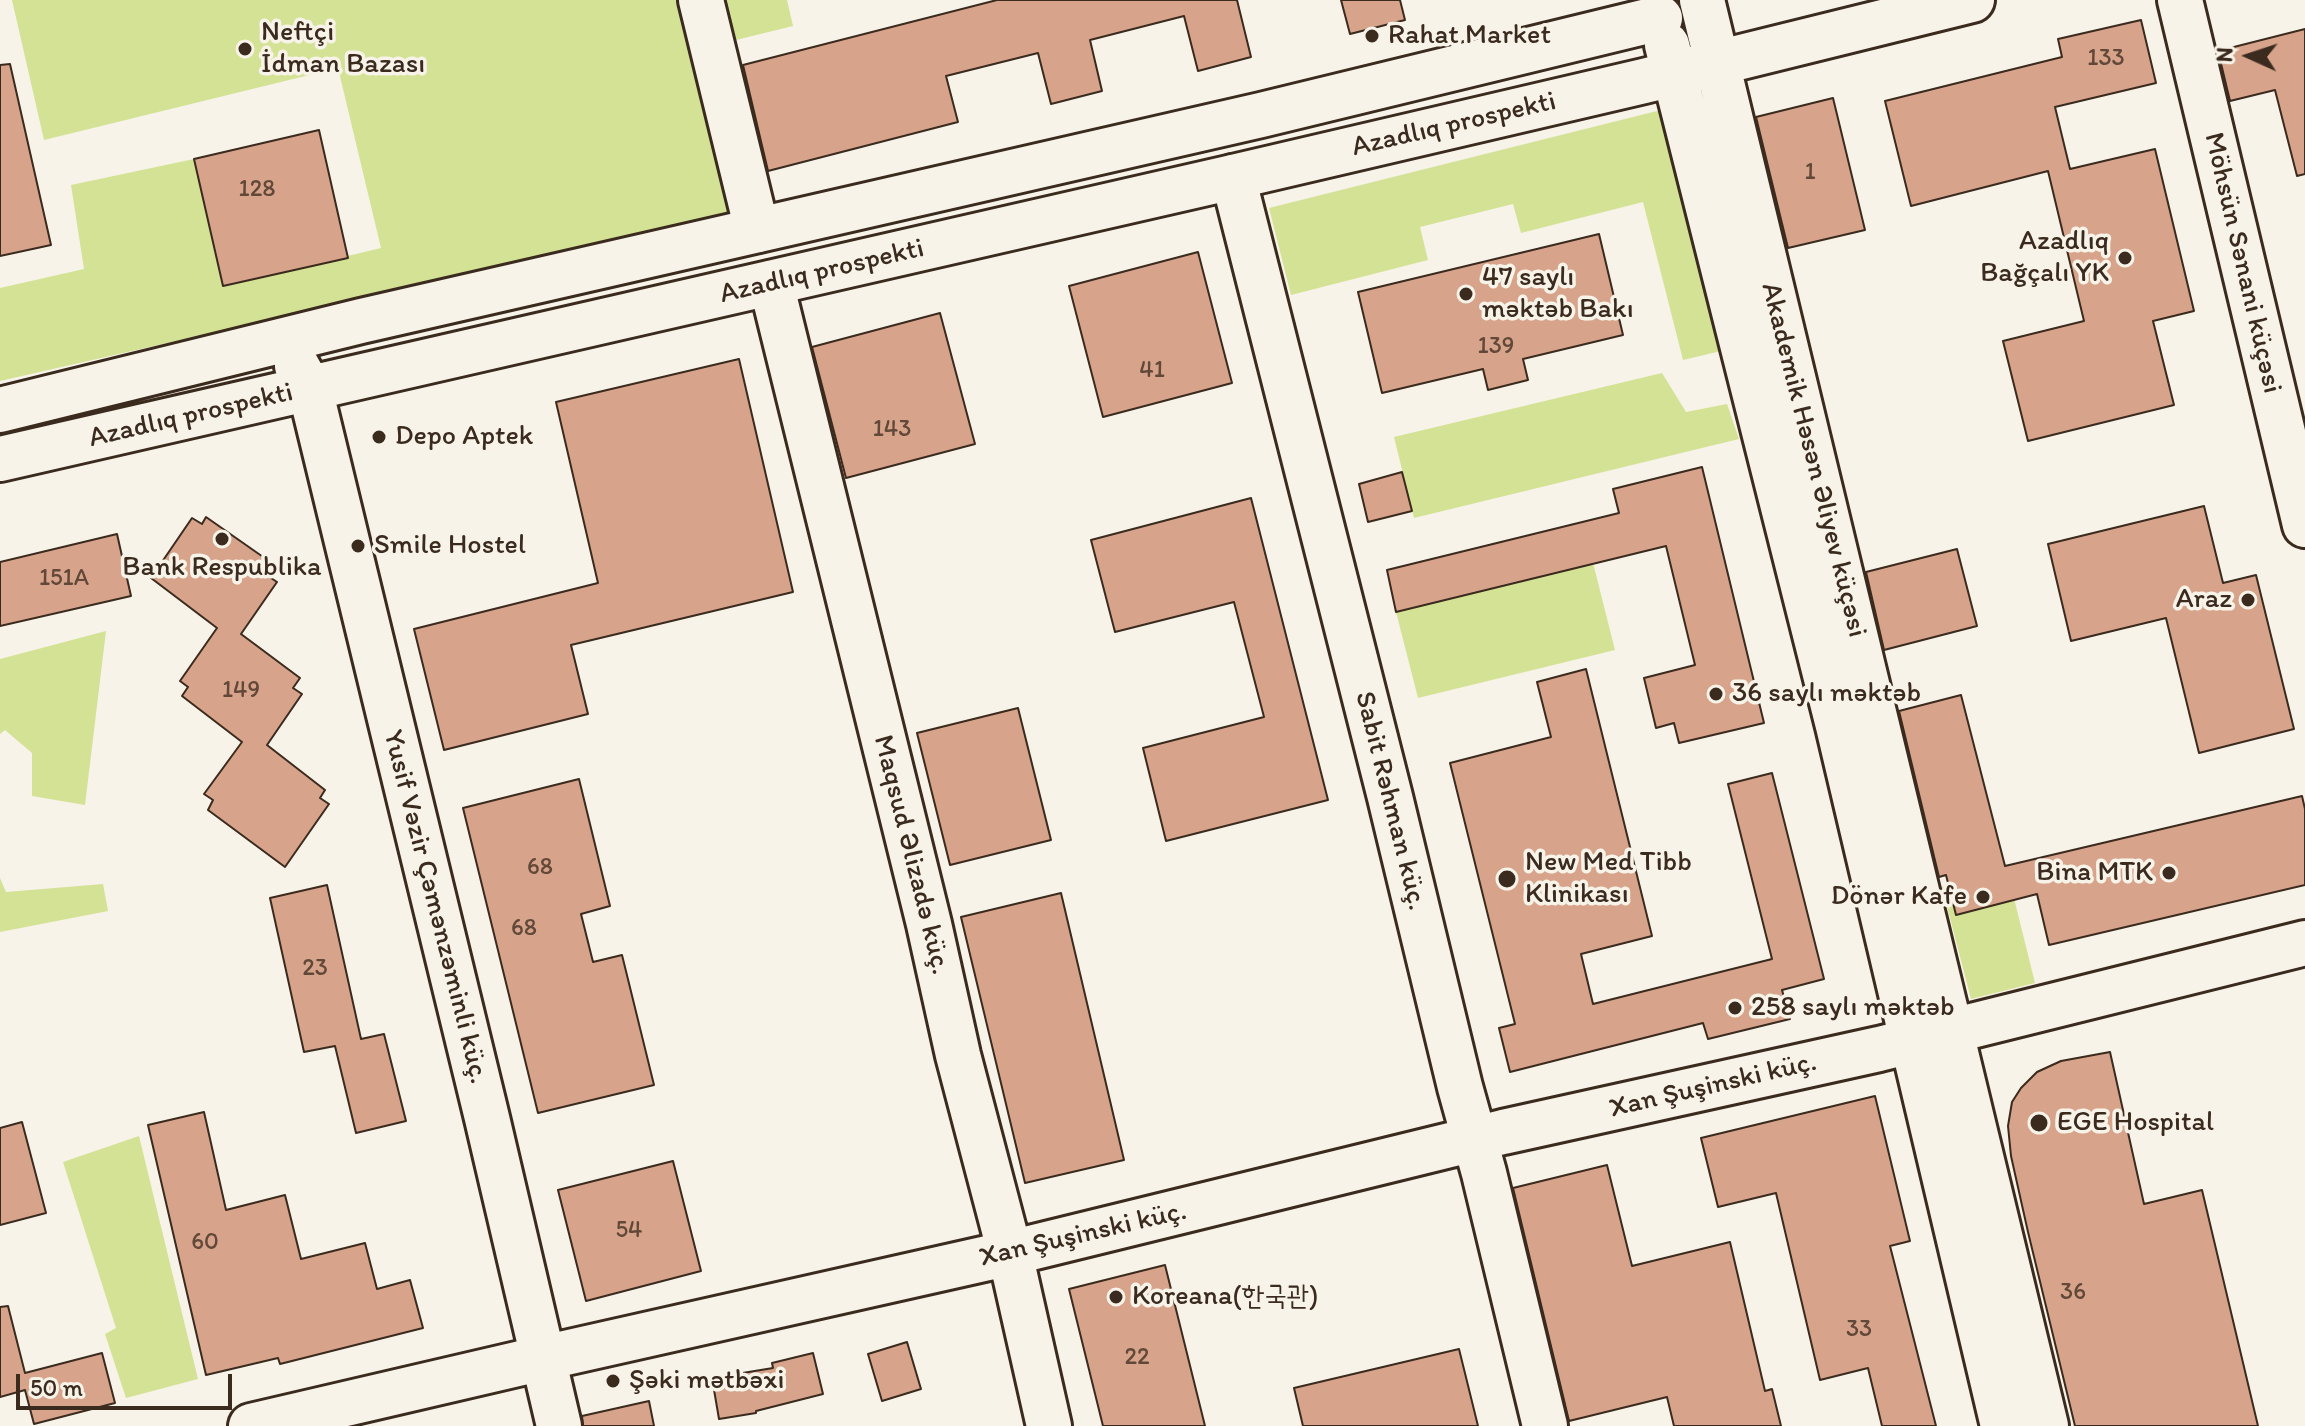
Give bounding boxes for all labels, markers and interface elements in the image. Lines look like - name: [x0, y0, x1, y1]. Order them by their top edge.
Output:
- place label: Neftçi İdman Bazası: [261, 16, 425, 82]
- north arrow: [2209, 16, 2289, 96]
- place label: Rahat Market: [1388, 19, 1551, 53]
- marker: Rahat Market: [1363, 27, 1381, 45]
- marker: Neftçi İdman Bazası: [236, 40, 254, 58]
- house number: 133: [2087, 45, 2125, 73]
- text: N: [2211, 47, 2238, 63]
- street label: Azadlıq prospekti: [1349, 85, 1559, 165]
- street label: Möhsün Sənani küçəsi: [2196, 129, 2288, 397]
- house number: 1: [1804, 159, 1816, 187]
- house number: 128: [239, 176, 275, 204]
- place label: Azadlıq Bağçalı YK: [1980, 225, 2109, 291]
- street label: Azadlıq prospekti: [717, 232, 927, 312]
- marker: Azadlıq Bağçalı YK: [2116, 249, 2134, 267]
- place label: 47 saylı məktəb Bakı: [1482, 261, 1634, 327]
- street label: Akademik Həsən Əliyev küçəsi: [1753, 279, 1873, 641]
- marker: 47 saylı məktəb Bakı: [1457, 285, 1475, 303]
- house number: 139: [1478, 333, 1514, 361]
- house number: 41: [1139, 357, 1165, 385]
- street label: Azadlıq prospekti: [86, 376, 296, 456]
- house number: 143: [873, 416, 911, 444]
- place label: Depo Aptek: [395, 420, 533, 454]
- marker: Depo Aptek: [370, 428, 388, 446]
- place label: Smile Hostel: [374, 529, 526, 563]
- marker: Bank Respublika: [213, 530, 231, 548]
- marker: Smile Hostel: [349, 537, 367, 555]
- place label: Bank Respublika: [122, 551, 322, 585]
- house number: 151A: [39, 565, 89, 593]
- place label: Araz: [2176, 583, 2232, 617]
- marker: Araz: [2239, 591, 2257, 609]
- house number: 149: [222, 677, 260, 705]
- place label: 36 saylı məktəb: [1732, 677, 1921, 711]
- marker: 36 saylı məktəb: [1707, 685, 1725, 703]
- street label: Sabit Rəhman küç.: [1347, 688, 1433, 914]
- street label: Yusif Vəzir Çəmənzəminli küç.: [375, 727, 495, 1087]
- street label: Maqsud Əlizadə küç.: [865, 732, 957, 978]
- place label: New Med Tibb Klinikası: [1525, 846, 1692, 912]
- house number: 68: [527, 854, 553, 882]
- place label: Bina MTK: [2036, 856, 2153, 890]
- marker: Bina MTK: [2160, 864, 2178, 882]
- marker: New Med Tibb Klinikası: [1496, 868, 1518, 890]
- place label: Dönər Kafe: [1831, 880, 1967, 914]
- marker: Dönər Kafe: [1974, 888, 1992, 906]
- house number: 68: [511, 915, 537, 943]
- house number: 23: [302, 955, 328, 983]
- place label: 258 saylı məktəb: [1751, 991, 1955, 1025]
- marker: 258 saylı məktəb: [1726, 999, 1744, 1017]
- street label: Xan Şuşinski küç.: [1606, 1046, 1820, 1126]
- place label: EGE Hospital: [2057, 1106, 2214, 1140]
- marker: EGE Hospital: [2028, 1112, 2050, 1134]
- street label: Xan Şuşinski küç.: [976, 1195, 1190, 1275]
- house number: 54: [615, 1217, 643, 1245]
- house number: 60: [191, 1229, 219, 1257]
- house number: 36: [2060, 1279, 2086, 1307]
- place label: Koreana(한국관): [1132, 1280, 1318, 1314]
- marker: Koreana(한국관): [1107, 1288, 1125, 1306]
- house number: 33: [1846, 1316, 1872, 1344]
- house number: 22: [1124, 1344, 1150, 1372]
- scale bar: [20, 1358, 236, 1408]
- place label: Şəki mətbəxi: [629, 1364, 784, 1398]
- marker: Şəki mətbəxi: [604, 1372, 622, 1390]
- text: 50 m: [30, 1373, 83, 1402]

